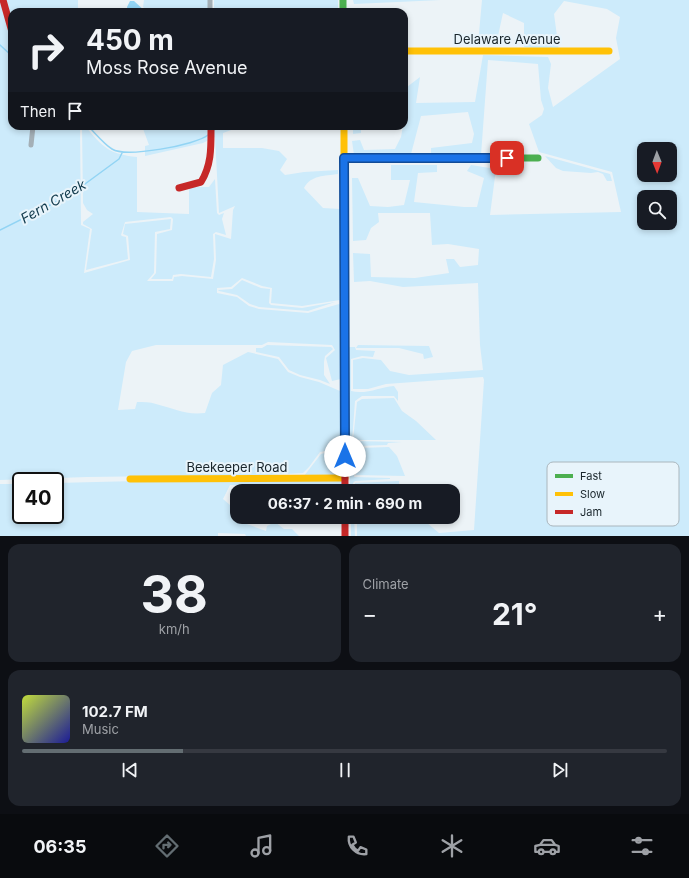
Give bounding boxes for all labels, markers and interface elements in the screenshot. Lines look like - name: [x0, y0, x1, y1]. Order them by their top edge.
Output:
- text: 450 m: [86, 23, 174, 57]
- icon: right: [20, 24, 72, 76]
- street label: Delaware Avenue: [454, 31, 560, 47]
- text: Moss Rose Avenue: [86, 57, 248, 78]
- icon: arrive: [64, 100, 86, 122]
- text: Then: [20, 102, 56, 121]
- pin: [490, 141, 524, 175]
- north arrow: [637, 142, 677, 182]
- map controls: [637, 142, 677, 230]
- icon: arrive: [496, 147, 518, 169]
- water label: Fern Creek: [17, 175, 89, 227]
- button: search: [637, 190, 677, 230]
- position arrow: [324, 435, 366, 477]
- street label: Beekeeper Road: [186, 459, 288, 475]
- legend: [547, 462, 679, 526]
- text: Fast: [580, 469, 602, 483]
- speed limit sign: 40: [12, 472, 64, 524]
- text: Slow: [580, 487, 605, 501]
- text: 06:37 · 2 min · 690 m: [268, 494, 422, 513]
- text: Jam: [580, 505, 602, 519]
- text: 38: [141, 563, 208, 626]
- text: Climate: [363, 576, 409, 592]
- text: 21°: [492, 596, 538, 632]
- text: −: [363, 601, 377, 627]
- text: +: [652, 601, 667, 627]
- text: km/h: [159, 621, 190, 637]
- text: 102.7 FM: [82, 702, 148, 721]
- text: Music: [82, 721, 119, 737]
- icon: previous: [119, 759, 141, 781]
- icon: pause: [334, 759, 356, 781]
- icon: next: [549, 759, 571, 781]
- icon: directions: [153, 832, 181, 860]
- icon: music: [248, 832, 276, 860]
- icon: phone: [343, 832, 371, 860]
- icon: climate: [438, 832, 466, 860]
- icon: car: [533, 832, 561, 860]
- icon: filters: [628, 832, 656, 860]
- text: 06:35: [33, 836, 86, 857]

